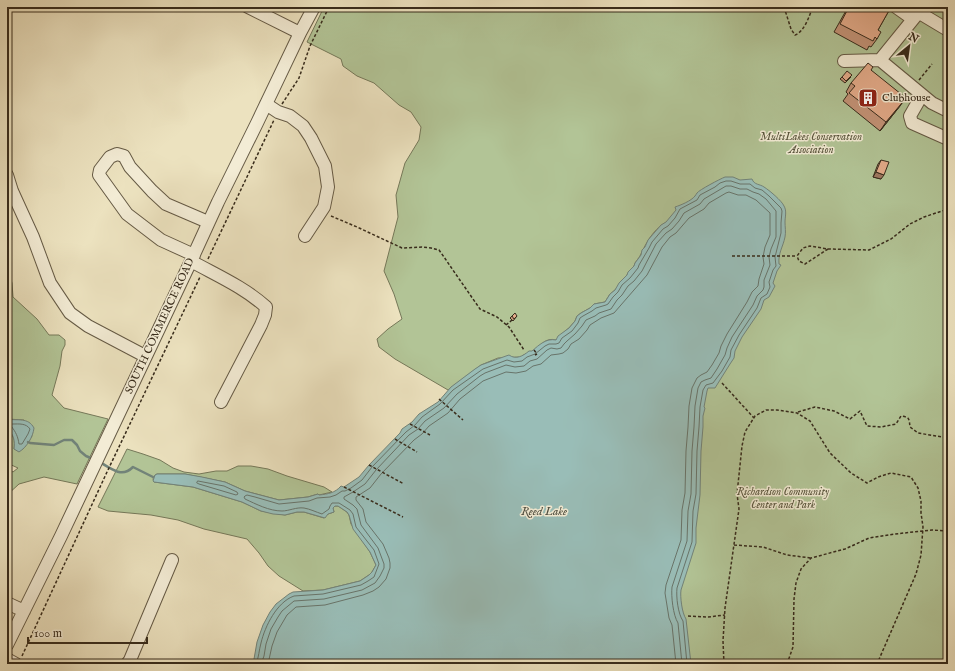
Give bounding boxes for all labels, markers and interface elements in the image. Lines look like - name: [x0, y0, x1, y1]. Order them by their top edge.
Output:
- north arrow: [889, 26, 929, 66]
- text: N: [905, 29, 921, 47]
- building icon: Clubhouse: [857, 87, 879, 109]
- place label: Clubhouse: [882, 91, 931, 105]
- park label: MultiLakes Conservation Association: [760, 130, 862, 157]
- street label: SOUTH COMMERCE ROAD: [122, 256, 198, 396]
- park label: Richardson Community Center and Park: [737, 485, 830, 512]
- water label: Reed Lake: [521, 504, 567, 519]
- scale bar: [28, 619, 147, 645]
- text: 100 m: [34, 626, 62, 641]

